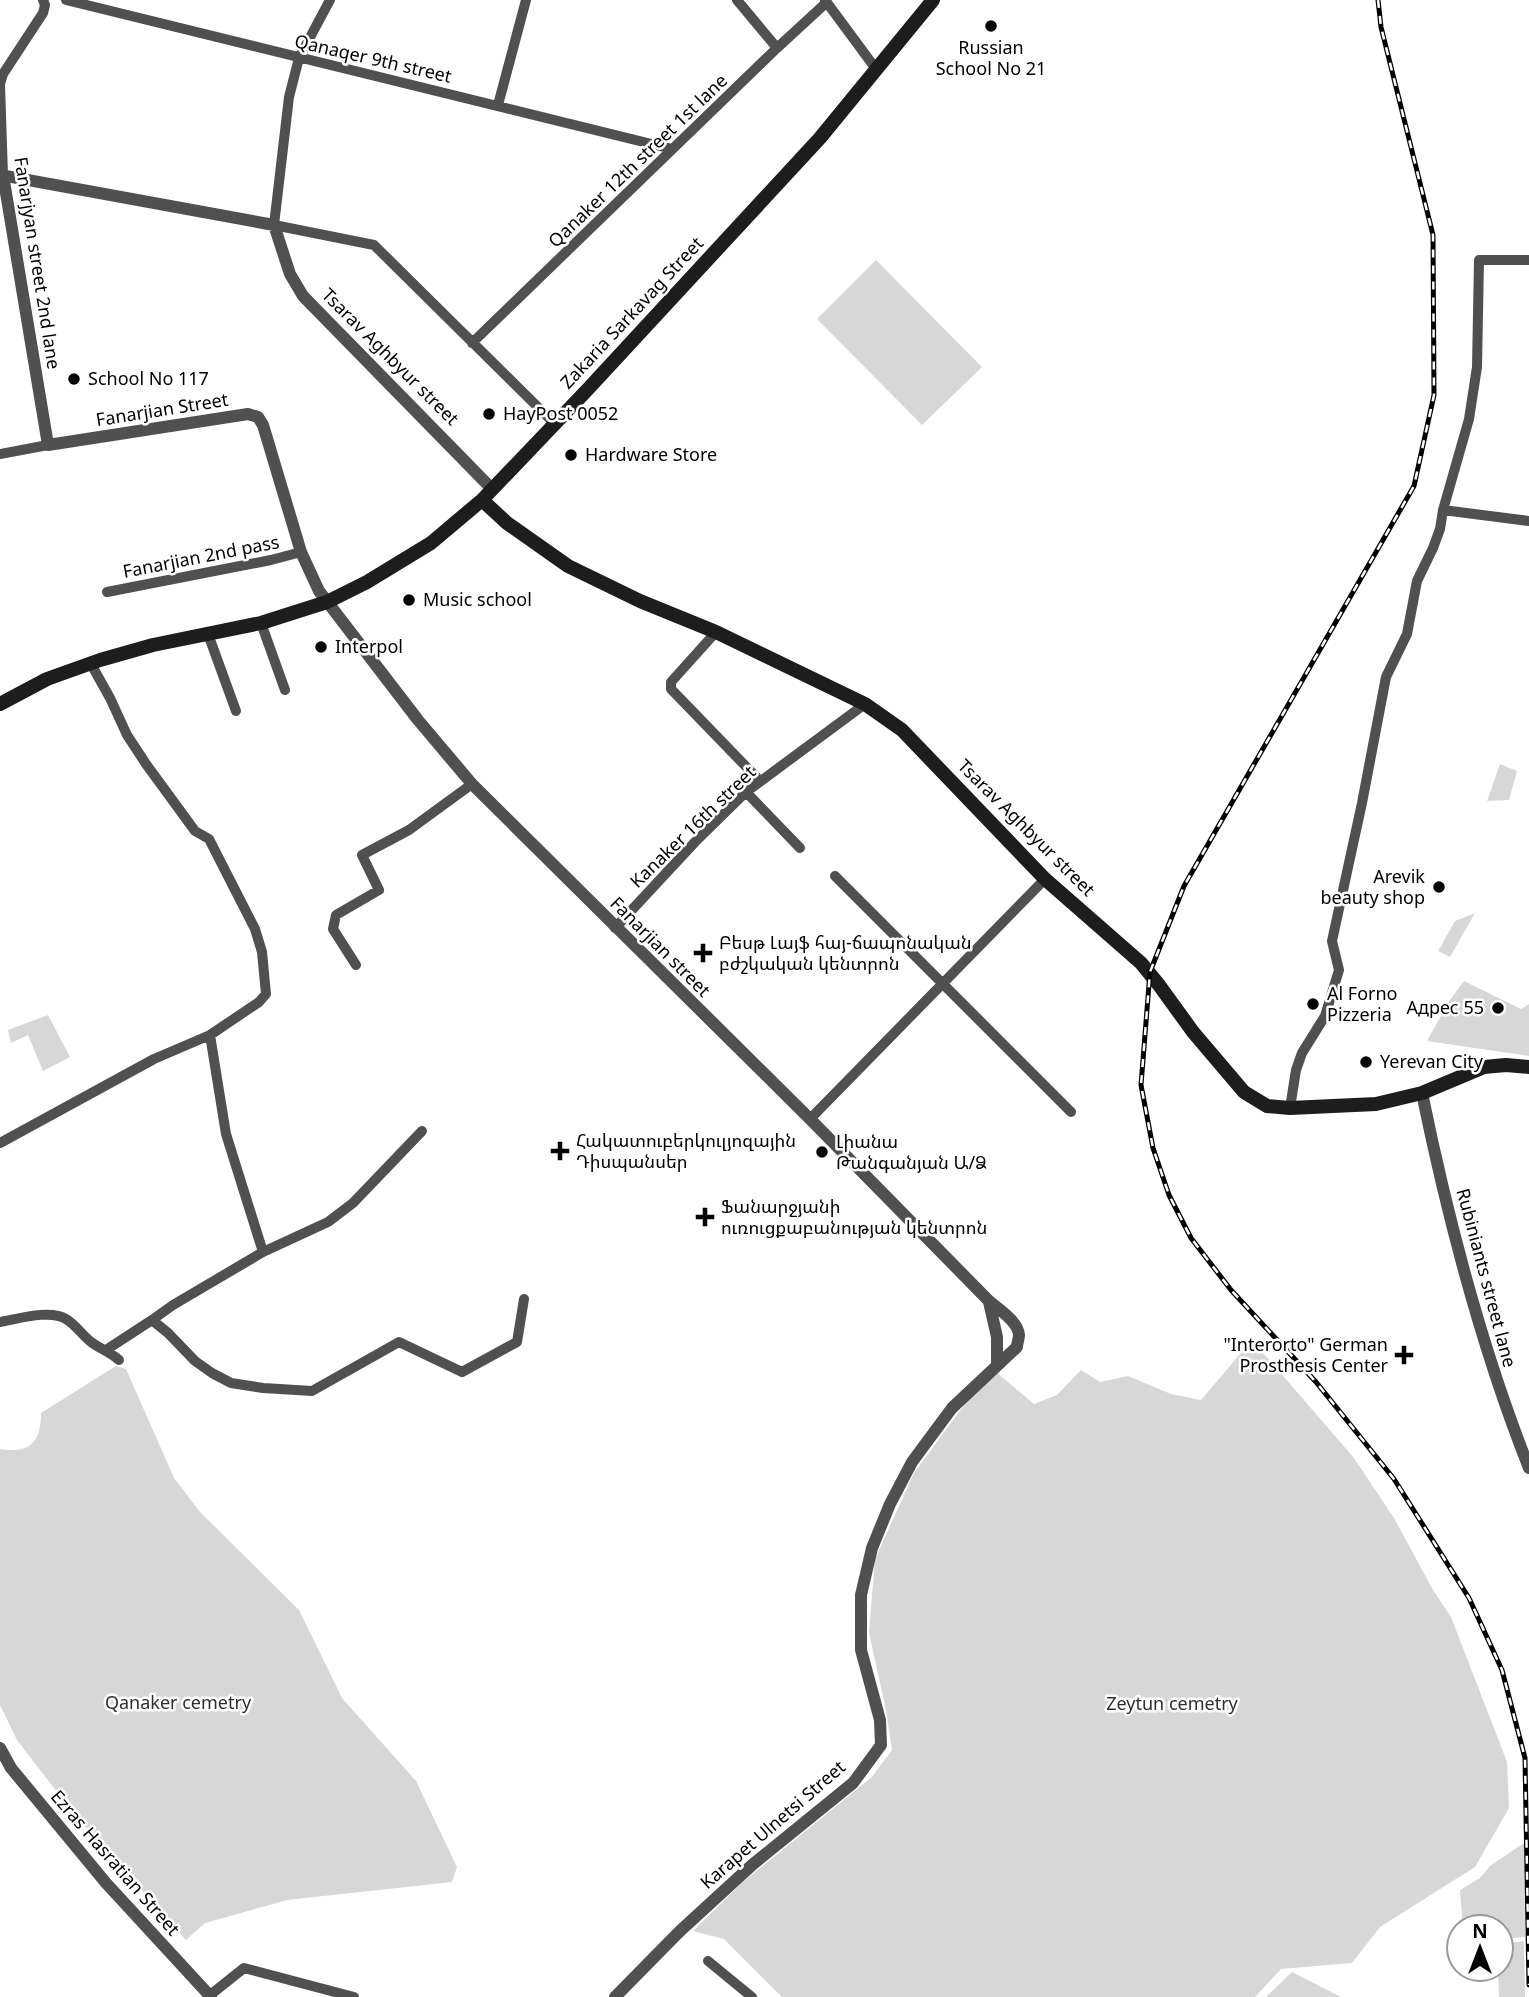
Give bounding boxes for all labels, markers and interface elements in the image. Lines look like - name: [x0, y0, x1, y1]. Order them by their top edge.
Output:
- marker: Russian School No 21: [983, 18, 999, 34]
- street label: Qanaqer 9th street: [292, 28, 455, 88]
- place label: Russian School No 21: [936, 35, 1046, 80]
- street label: Qanaker 12th street 1st lane: [543, 68, 732, 252]
- street label: Fanarjyan street 2nd lane: [9, 155, 67, 371]
- street label: Zakaria Sarkavag Street: [555, 231, 708, 393]
- street label: Tsarav Aghbyur street: [317, 283, 465, 430]
- place label: School No 117: [88, 366, 209, 390]
- marker: School No 117: [66, 371, 82, 387]
- street label: Fanarjian Street: [94, 387, 230, 431]
- place label: HayPost 0052: [503, 401, 618, 425]
- marker: HayPost 0052: [481, 406, 497, 422]
- place label: Hardware Store: [585, 442, 717, 466]
- marker: Hardware Store: [563, 447, 579, 463]
- street label: Fanarjian 2nd pass: [121, 529, 281, 583]
- place label: Music school: [423, 587, 532, 611]
- marker: Music school: [401, 592, 417, 608]
- place label: Interpol: [335, 634, 403, 658]
- marker: Interpol: [313, 639, 329, 655]
- street label: Tsarav Aghbyur street: [953, 754, 1101, 901]
- street label: Kanaker 16th street: [624, 760, 761, 893]
- place label: Arevik beauty shop: [1320, 864, 1425, 909]
- marker: Arevik beauty shop: [1431, 879, 1447, 895]
- street label: Fanarjian street: [605, 891, 716, 1002]
- place label: Բեսթ Լայֆ հայ-ճապոնական բժշկական կենտրոն: [719, 930, 972, 975]
- marker: Բեսթ Լայֆ հայ-ճապոնական բժշկական կենտրոն: [693, 943, 713, 963]
- place label: Al Forno Pizzeria: [1327, 981, 1398, 1026]
- place label: Адрес 55: [1407, 995, 1484, 1019]
- marker: Al Forno Pizzeria: [1305, 996, 1321, 1012]
- marker: Адрес 55: [1490, 1000, 1506, 1016]
- place label: Yerevan City: [1380, 1049, 1484, 1073]
- marker: Yerevan City: [1358, 1054, 1374, 1070]
- place label: Հակատուբերկուլյոզային Դիսպանսեր: [576, 1128, 796, 1173]
- place label: Լիանա Թանգանյան Ա/Ձ: [836, 1129, 987, 1174]
- marker: Հակատուբերկուլյոզային Դիսպանսեր: [550, 1141, 570, 1161]
- marker: Լիանա Թանգանյան Ա/Ձ: [814, 1144, 830, 1160]
- street label: Rubiniants street lane: [1451, 1186, 1522, 1370]
- place label: Ֆանարջյանի ուռուցքաբանության կենտրոն: [721, 1194, 987, 1239]
- marker: Ֆանարջյանի ուռուցքաբանության կենտրոն: [695, 1207, 715, 1227]
- place label: "Interorto" German Prosthesis Center: [1223, 1332, 1389, 1377]
- marker: "Interorto" German Prosthesis Center: [1394, 1345, 1414, 1365]
- park label: Qanaker cemetry: [105, 1690, 252, 1714]
- park label: Zeytun cemetry: [1106, 1691, 1239, 1715]
- street label: Karapet Ulnetsi Street: [695, 1754, 850, 1894]
- street label: Ezras Hasratian Street: [46, 1784, 186, 1941]
- north arrow: [1445, 1913, 1515, 1983]
- text: N: [1472, 1918, 1488, 1944]

